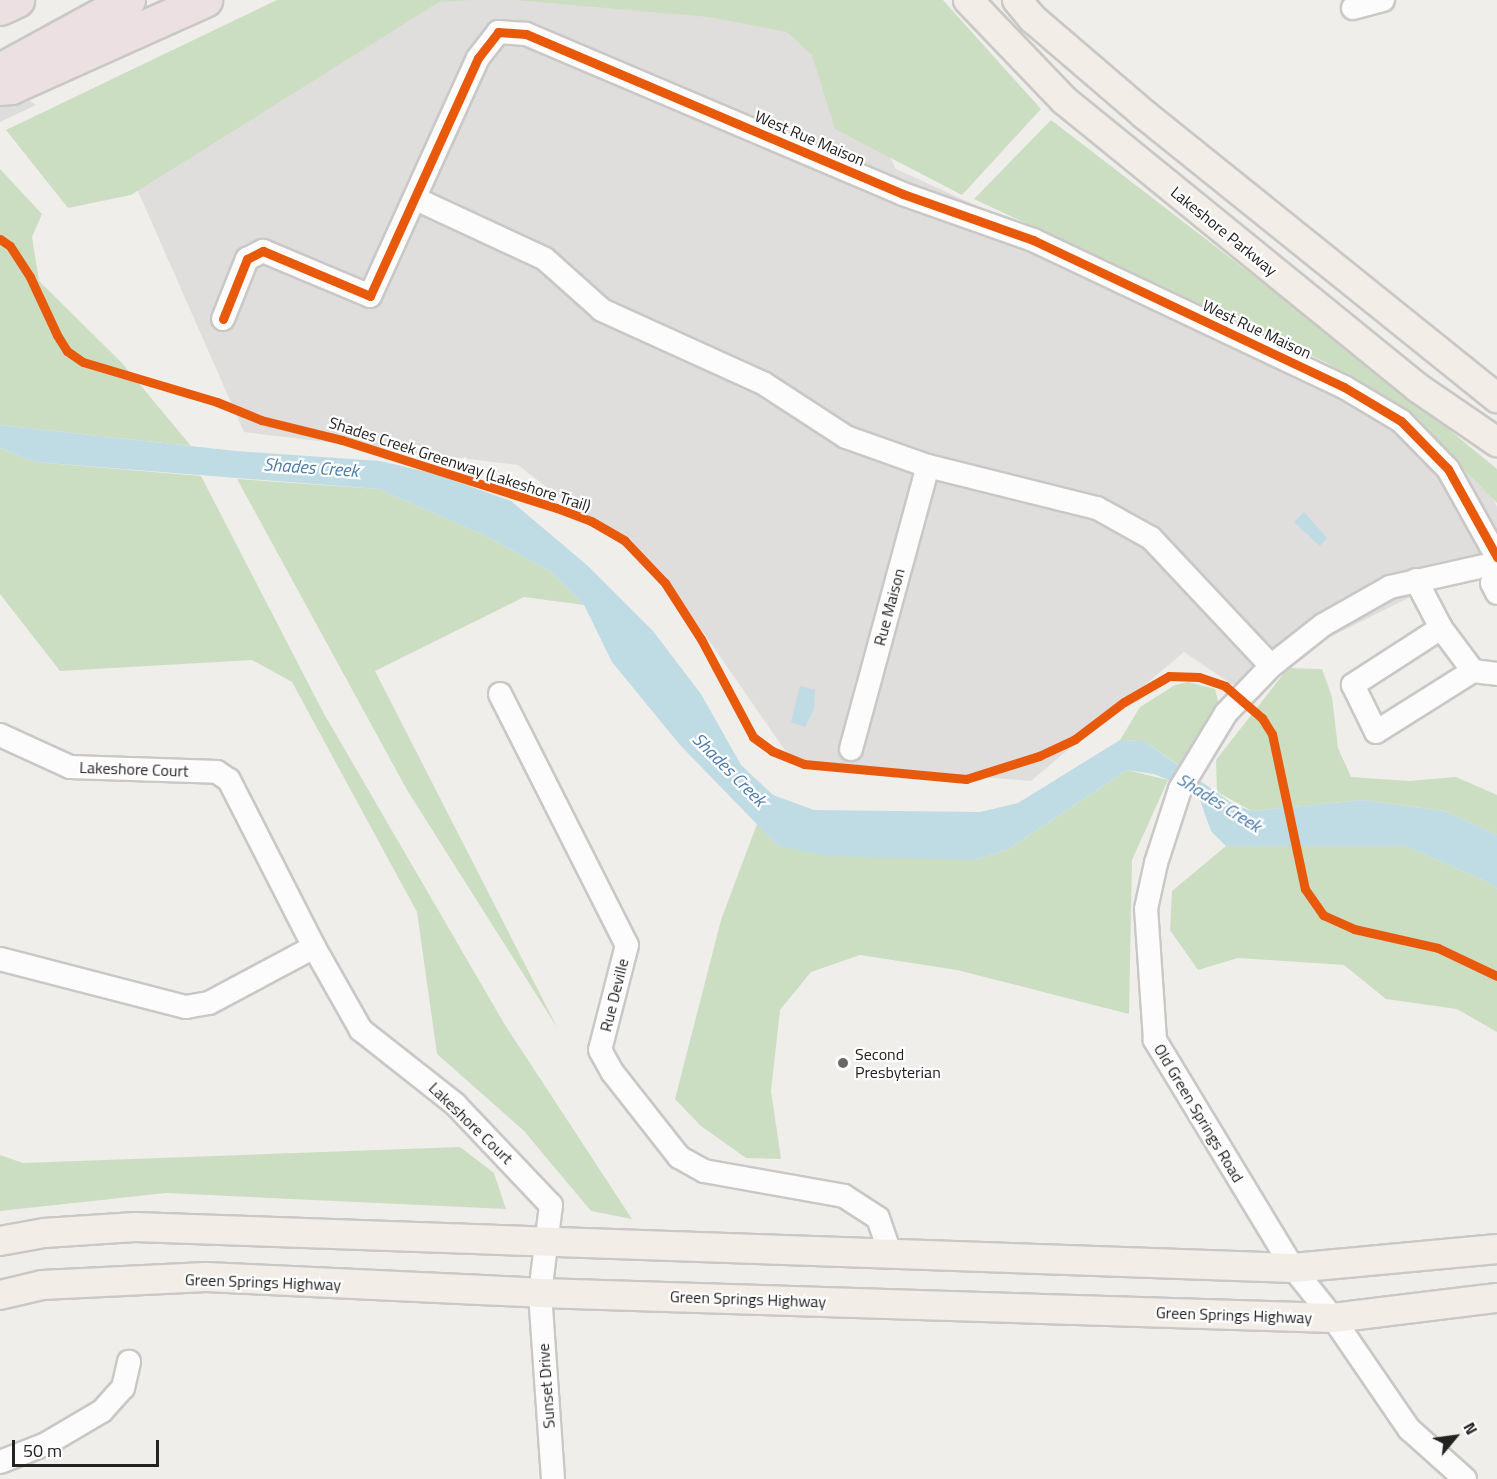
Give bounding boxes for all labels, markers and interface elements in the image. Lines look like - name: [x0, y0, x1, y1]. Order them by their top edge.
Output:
- street label: West Rue Maison: [752, 106, 868, 170]
- street label: Lakeshore Parkway: [1167, 182, 1281, 280]
- street label: West Rue Maison: [1200, 295, 1314, 363]
- street label: Shades Creek Greenway (Lakeshore Trail): [327, 412, 593, 516]
- water label: Shades Creek: [263, 454, 359, 482]
- street label: Rue Maison: [869, 566, 909, 648]
- water label: Shades Creek: [688, 729, 770, 811]
- street label: Lakeshore Court: [79, 757, 189, 781]
- water label: Shades Creek: [1173, 769, 1265, 837]
- street label: Rue Deville: [596, 956, 632, 1034]
- street label: Old Green Springs Road: [1150, 1040, 1248, 1186]
- place label: Second Presbyterian: [855, 1044, 941, 1082]
- marker: Second Presbyterian: [836, 1056, 850, 1070]
- street label: Lakeshore Court: [425, 1078, 517, 1168]
- street label: Green Springs Highway: [185, 1270, 341, 1294]
- street label: Green Springs Highway: [670, 1287, 826, 1311]
- street label: Green Springs Highway: [1156, 1303, 1312, 1327]
- street label: Sunset Drive: [533, 1343, 559, 1429]
- north arrow: [1425, 1407, 1485, 1467]
- text: N: [1458, 1418, 1484, 1439]
- scale bar: [15, 1428, 162, 1466]
- text: 50 m: [23, 1437, 62, 1464]

